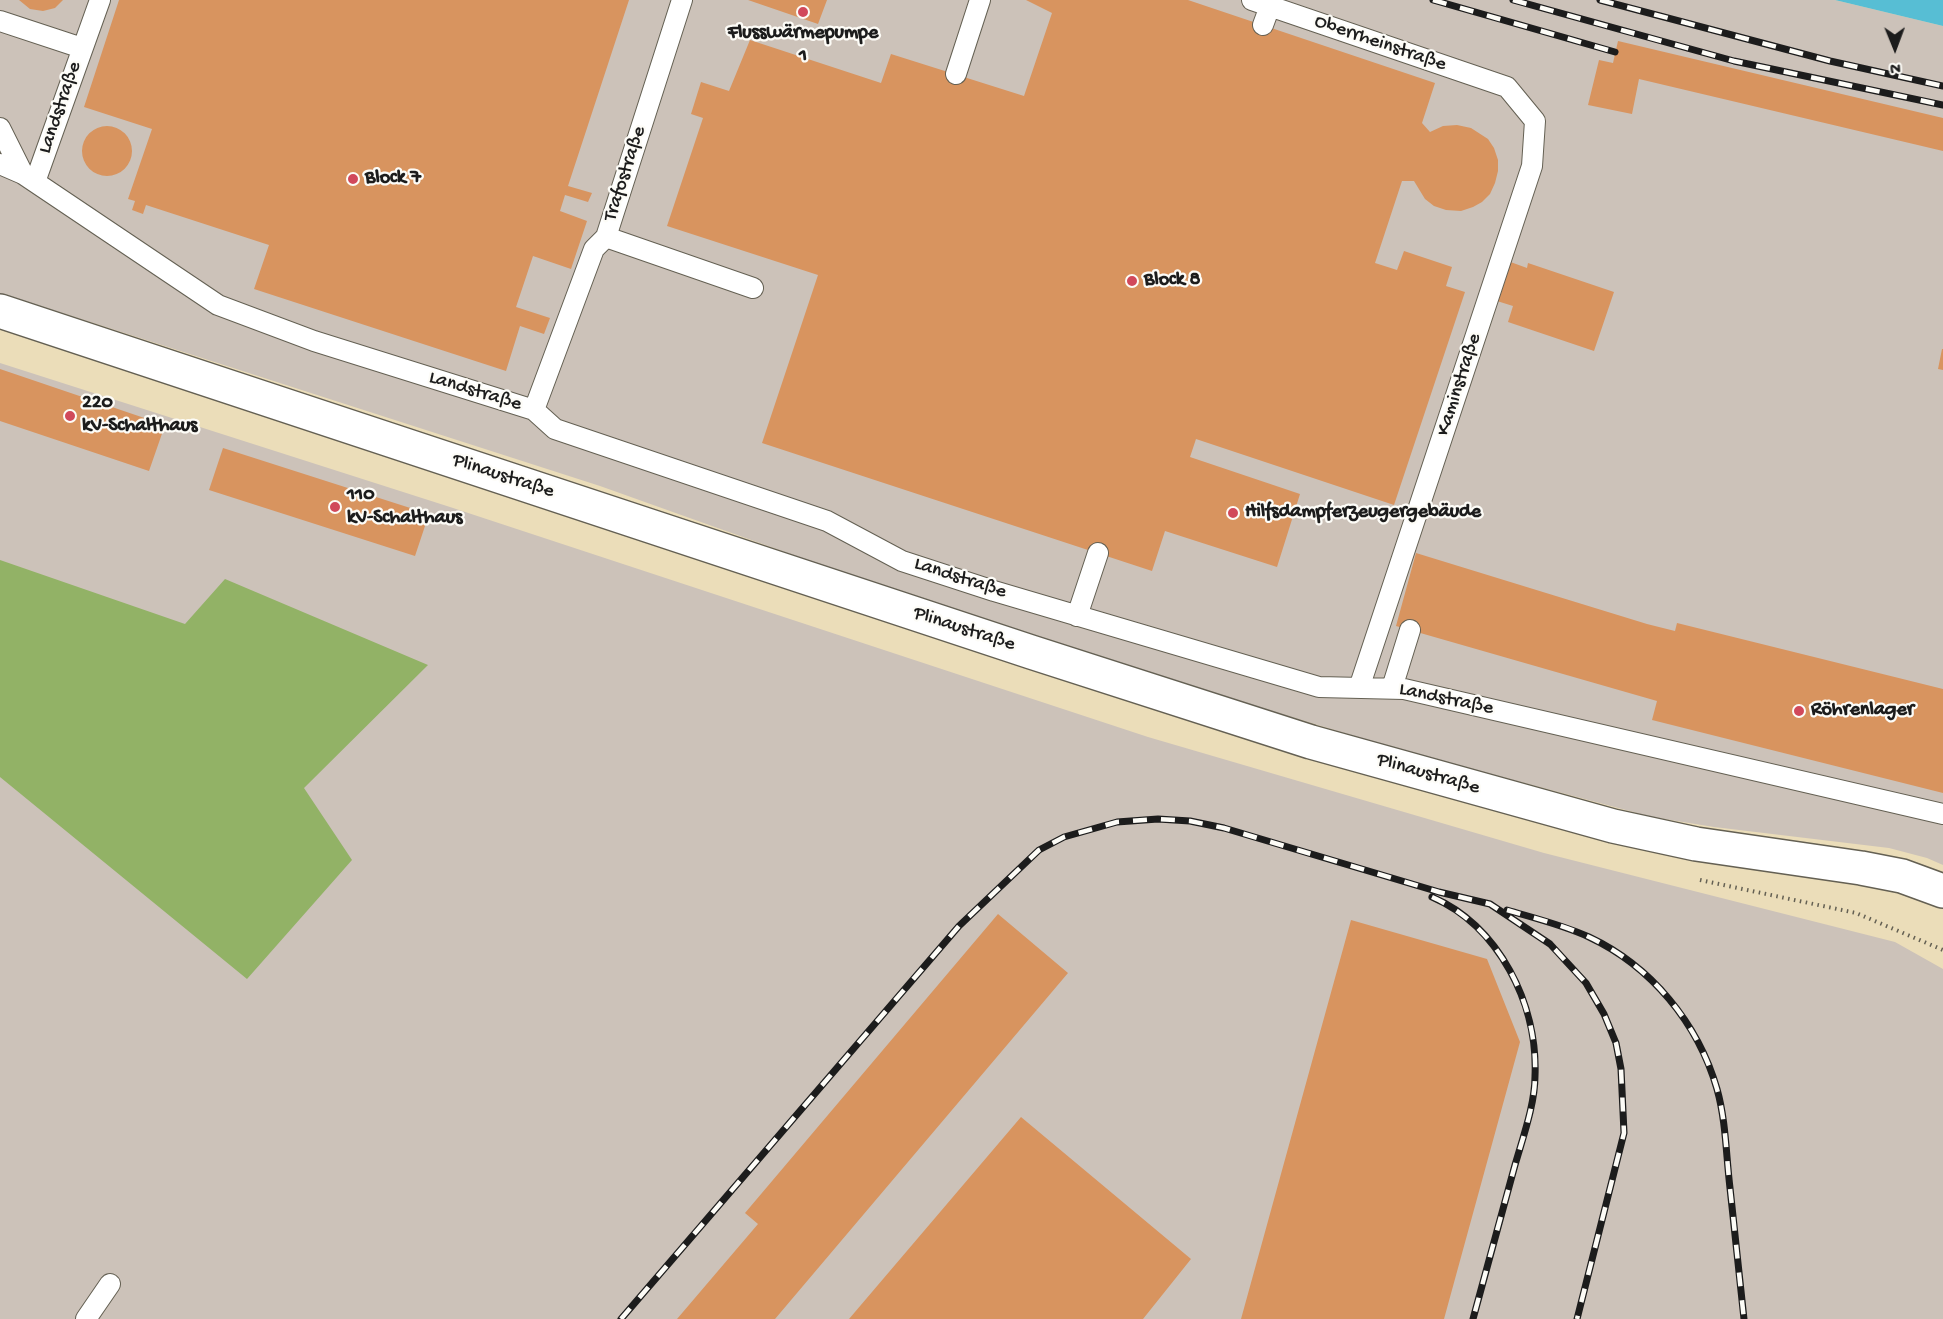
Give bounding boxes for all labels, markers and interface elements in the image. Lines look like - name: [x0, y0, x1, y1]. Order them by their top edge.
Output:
- marker: Flusswärmepumpe 1: [796, 5, 810, 19]
- street label: Oberrheinstraße: [1311, 10, 1449, 78]
- north arrow: [1865, 18, 1925, 78]
- place label: Flusswärmepumpe 1: [728, 22, 878, 69]
- text: N: [1890, 57, 1901, 76]
- street label: Landstraße: [34, 59, 88, 157]
- street label: Trafostraße: [599, 123, 653, 225]
- place label: Block 7: [365, 167, 421, 191]
- marker: Block 7: [346, 172, 360, 186]
- place label: Block 8: [1144, 269, 1200, 293]
- marker: Block 8: [1125, 274, 1139, 288]
- street label: Kaminstraße: [1432, 331, 1488, 439]
- street label: Landstraße: [426, 367, 524, 417]
- place label: 220 kV-Schalthaus: [82, 392, 197, 439]
- marker: 220 kV-Schalthaus: [63, 409, 77, 423]
- street label: Plinaustraße: [449, 449, 557, 505]
- place label: 110 kV-Schalthaus: [347, 484, 462, 531]
- marker: 110 kV-Schalthaus: [328, 500, 342, 514]
- place label: Hilfsdampferzeugergebäude: [1245, 501, 1481, 525]
- marker: Hilfsdampferzeugergebäude: [1226, 506, 1240, 520]
- street label: Landstraße: [911, 553, 1009, 605]
- street label: Plinaustraße: [910, 602, 1018, 658]
- street label: Landstraße: [1397, 678, 1495, 722]
- place label: Röhrenlager: [1811, 699, 1914, 723]
- marker: Röhrenlager: [1792, 704, 1806, 718]
- street label: Plinaustraße: [1374, 749, 1482, 801]

